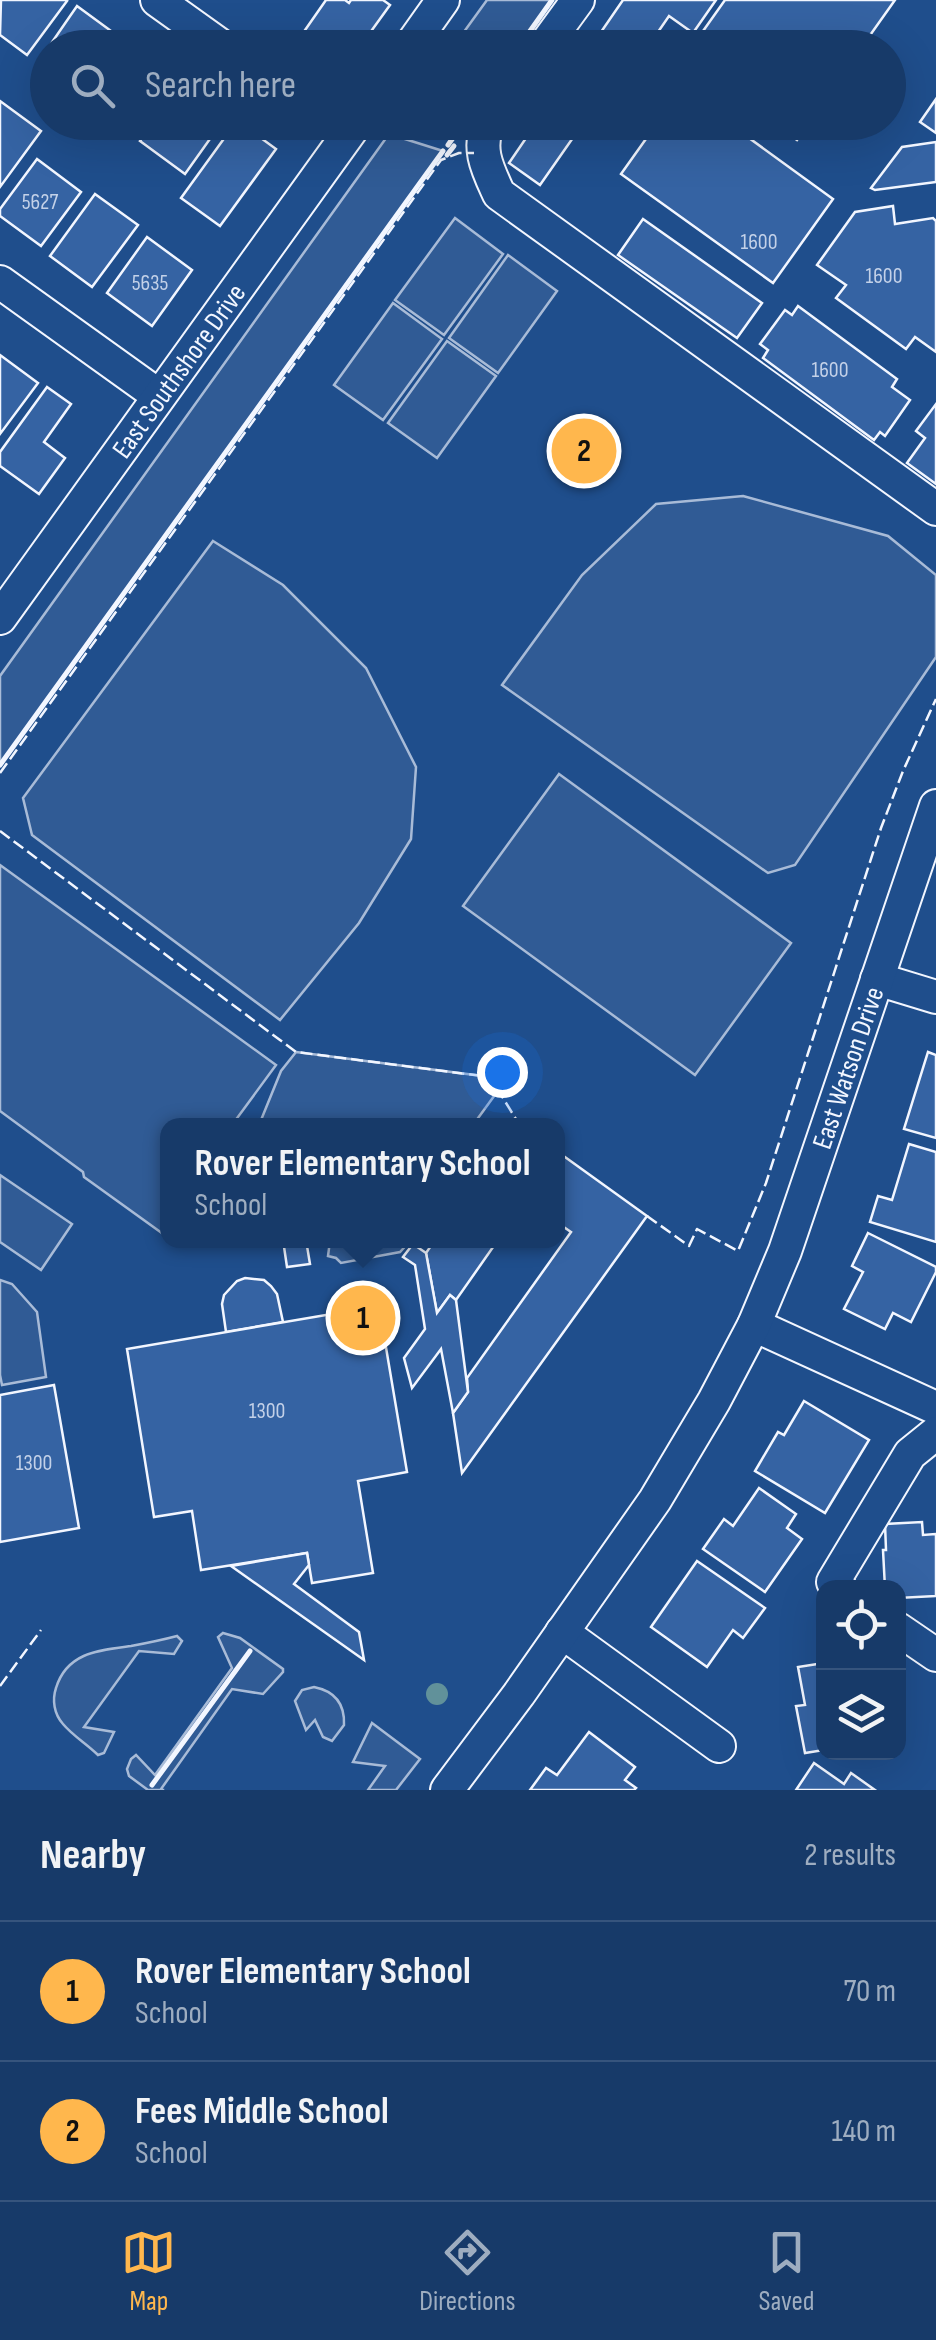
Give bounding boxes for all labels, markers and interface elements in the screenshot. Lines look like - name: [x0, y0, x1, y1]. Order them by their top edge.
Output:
- search box: [30, 30, 906, 140]
- icon: search: [65, 58, 120, 113]
- text: Search here: [145, 63, 296, 108]
- house number: 5627: [22, 189, 58, 216]
- house number: 1600: [741, 229, 777, 256]
- house number: 1600: [866, 263, 902, 290]
- house number: 5635: [132, 270, 168, 297]
- street label: East Southshore Drive: [106, 278, 253, 465]
- house number: 1600: [812, 357, 848, 384]
- pin: 2: [552, 414, 616, 488]
- street label: East Watson Drive: [806, 983, 891, 1153]
- your location: [477, 1047, 528, 1098]
- popup: [160, 1118, 565, 1248]
- text: Rover Elementary School: [195, 1141, 530, 1186]
- text: School: [195, 1186, 267, 1225]
- pin: 1: [330, 1280, 396, 1356]
- house number: 1300: [249, 1398, 285, 1425]
- house number: 1300: [16, 1450, 52, 1477]
- map controls: [816, 1580, 906, 1760]
- button: locate: [816, 1580, 906, 1670]
- button: layers: [816, 1670, 906, 1760]
- text: Nearby: [40, 1830, 146, 1881]
- text: 2 results: [804, 1836, 896, 1875]
- text: Rover Elementary School: [135, 1949, 471, 1994]
- text: 1: [66, 1972, 79, 2011]
- text: 70 m: [843, 1972, 896, 2011]
- text: School: [135, 1994, 208, 2033]
- text: Fees Middle School: [135, 2089, 389, 2134]
- text: 2: [65, 2112, 80, 2151]
- text: 140 m: [832, 2112, 896, 2151]
- text: School: [135, 2134, 208, 2173]
- tab: Map: [121, 2225, 176, 2318]
- tab: Directions: [419, 2225, 516, 2318]
- tab: Saved: [758, 2225, 815, 2318]

